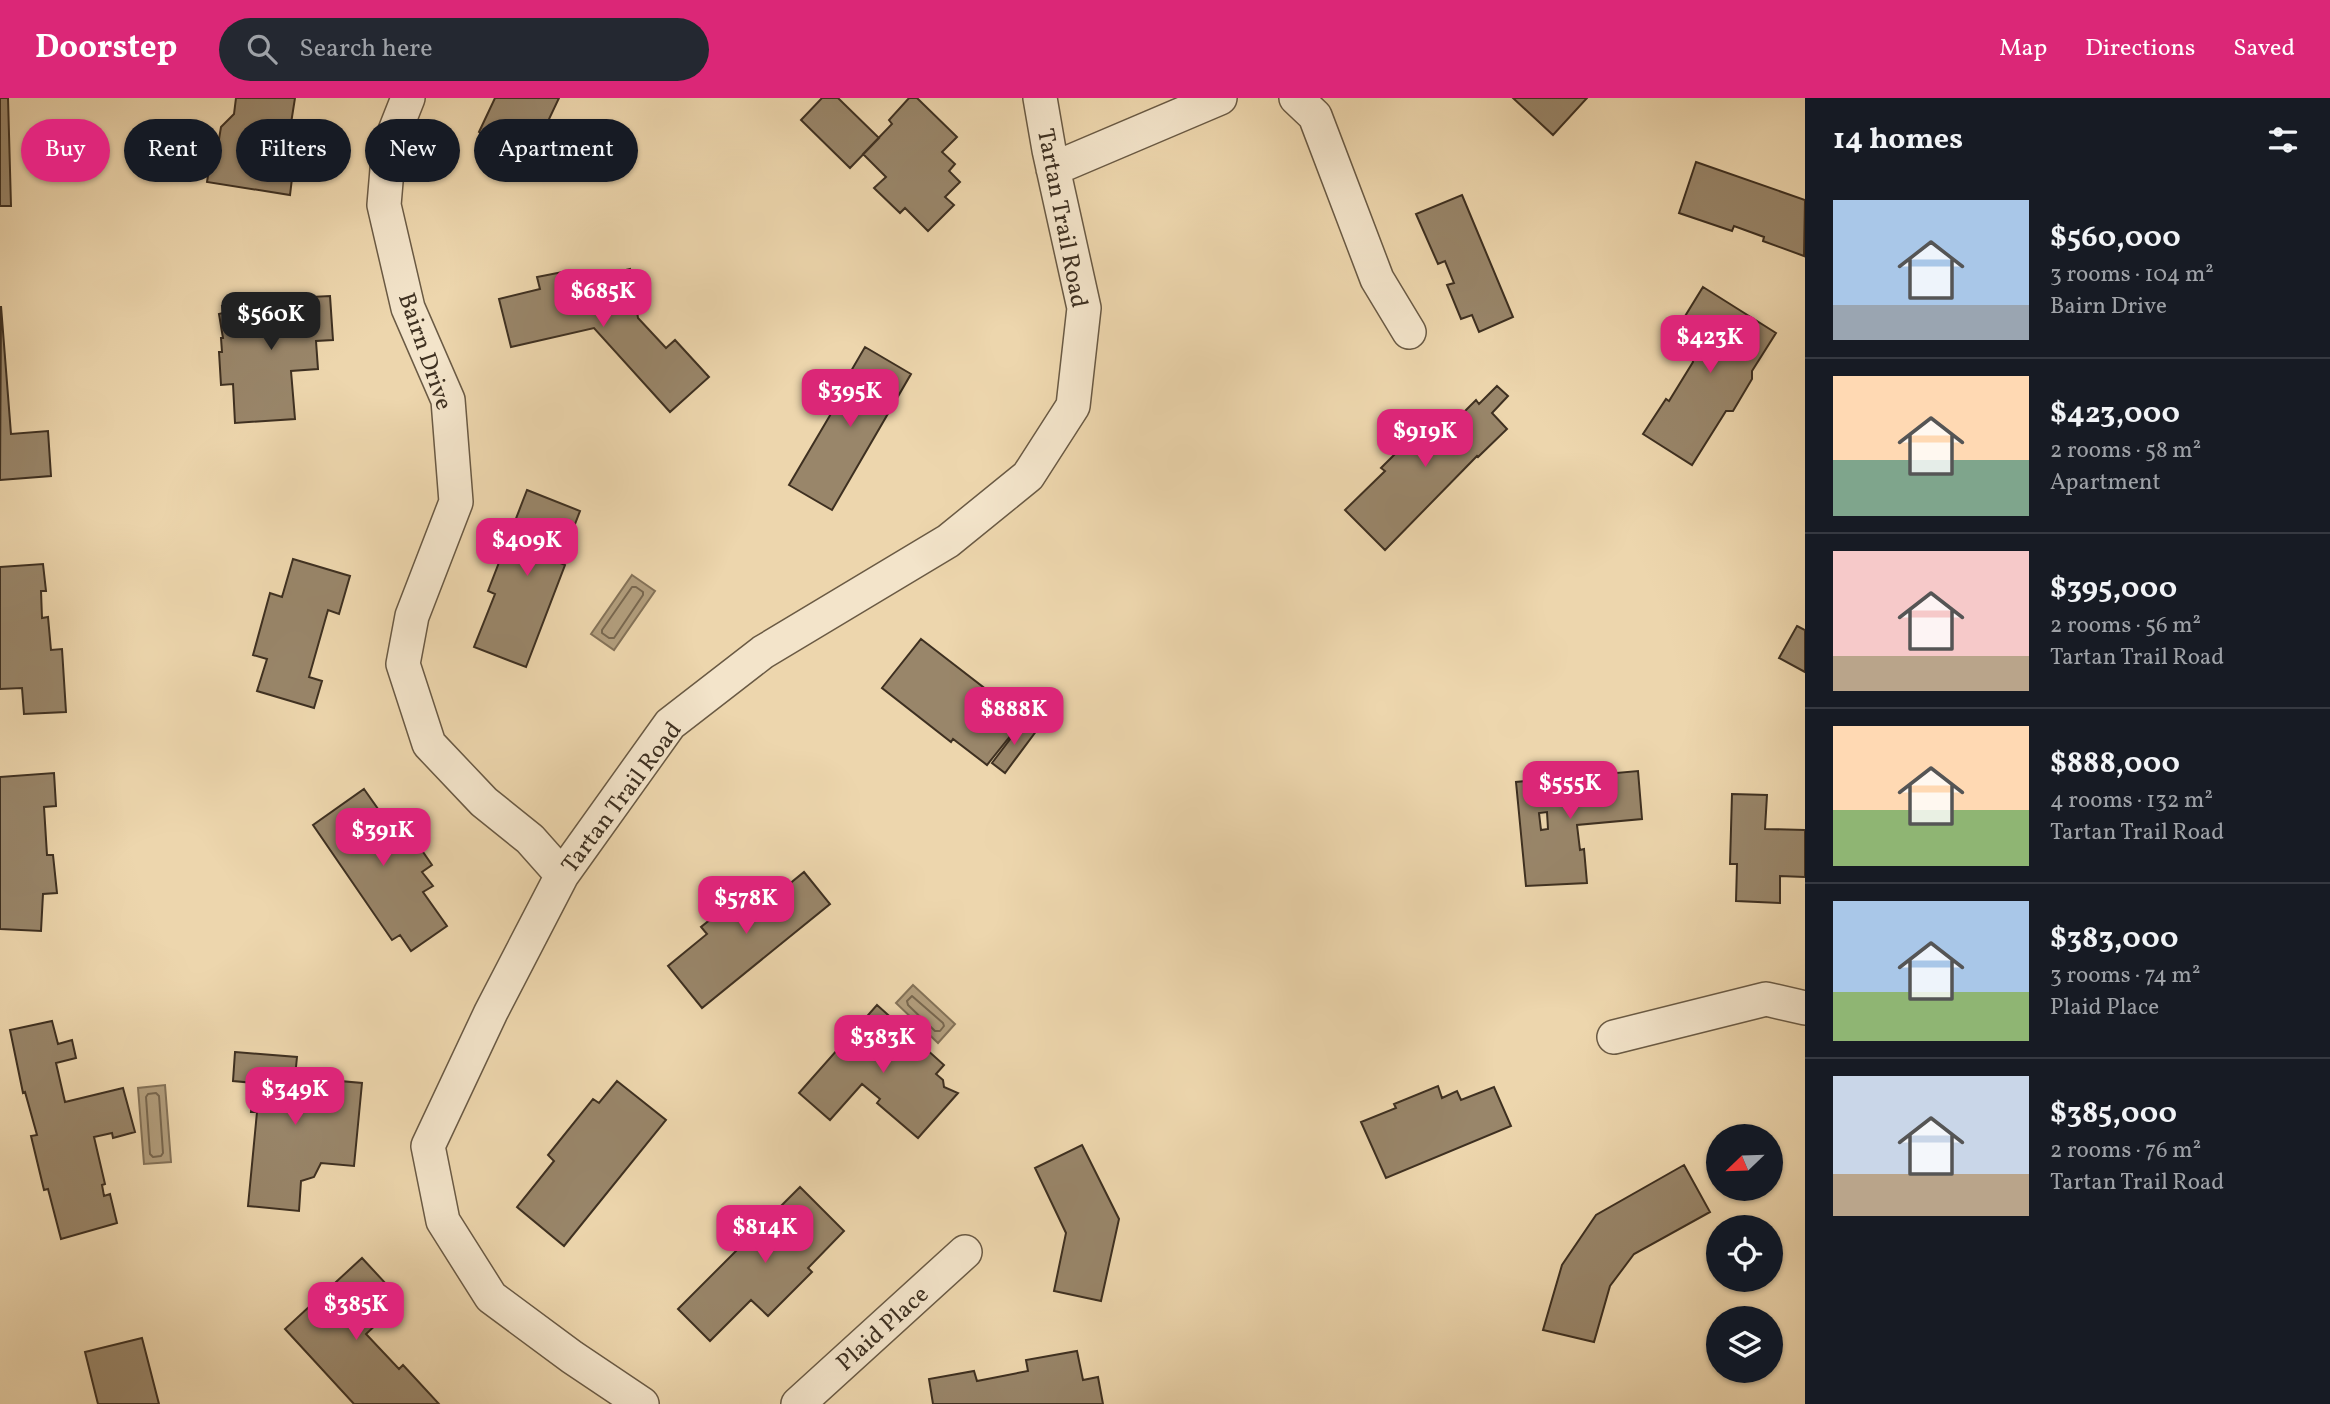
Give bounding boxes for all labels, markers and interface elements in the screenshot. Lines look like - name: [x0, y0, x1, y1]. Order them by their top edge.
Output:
- search box: [219, 18, 709, 81]
- text: Doorstep: [35, 26, 177, 72]
- icon: search: [243, 30, 281, 68]
- text: Search here: [299, 31, 433, 67]
- text: Map: [1999, 32, 2047, 66]
- text: Directions: [2085, 32, 2195, 66]
- text: Saved: [2233, 32, 2295, 66]
- chip: Buy: [21, 119, 110, 182]
- chip: Rent: [124, 119, 222, 182]
- chip: Filters: [236, 119, 351, 182]
- chip: New: [365, 119, 460, 182]
- chip: Apartment: [474, 119, 638, 182]
- text: 14 homes: [1833, 119, 1963, 161]
- icon: filters: [2264, 121, 2302, 159]
- street label: Tartan Trail Road: [1027, 126, 1095, 311]
- text: $560,000: [2050, 217, 2181, 259]
- icon: home: [1889, 228, 1973, 312]
- text: 3 rooms · 104 m²: [2050, 259, 2214, 291]
- pin: $685K: [554, 270, 652, 329]
- text: $685K: [570, 276, 636, 308]
- street label: Bairn Drive: [388, 288, 460, 415]
- text: Bairn Drive: [2050, 291, 2167, 323]
- pin: $560K: [222, 292, 320, 352]
- text: $560K: [237, 299, 305, 331]
- pin: $423K: [1661, 316, 1759, 375]
- text: $423K: [1677, 322, 1743, 354]
- pin: $395K: [801, 370, 899, 429]
- text: $395K: [818, 376, 882, 408]
- text: $423,000: [2050, 393, 2180, 435]
- icon: home: [1889, 404, 1973, 488]
- pin: $919K: [1376, 410, 1474, 469]
- text: $919K: [1393, 416, 1457, 448]
- text: 2 rooms · 58 m²: [2050, 435, 2201, 467]
- text: Apartment: [2050, 467, 2161, 499]
- pin: $409K: [478, 518, 576, 578]
- text: $409K: [492, 525, 562, 557]
- text: $395,000: [2050, 568, 2177, 610]
- icon: home: [1889, 579, 1973, 663]
- text: 2 rooms · 56 m²: [2050, 610, 2201, 642]
- text: Tartan Trail Road: [2050, 642, 2224, 674]
- pin: $888K: [965, 688, 1063, 747]
- text: $888K: [980, 694, 1048, 726]
- street label: Tartan Trail Road: [554, 715, 691, 881]
- text: $888,000: [2050, 743, 2180, 785]
- icon: home: [1889, 754, 1973, 838]
- pin: $555K: [1521, 762, 1619, 821]
- text: $555K: [1539, 768, 1601, 800]
- text: 4 rooms · 132 m²: [2050, 785, 2213, 817]
- pin: $391K: [334, 808, 432, 868]
- text: $391K: [352, 815, 414, 847]
- text: Tartan Trail Road: [2050, 817, 2224, 849]
- pin: $578K: [697, 876, 795, 936]
- text: $578K: [714, 883, 778, 915]
- text: $383,000: [2050, 918, 2178, 960]
- icon: home: [1889, 929, 1973, 1013]
- text: 3 rooms · 74 m²: [2050, 960, 2200, 992]
- text: Plaid Place: [2050, 992, 2159, 1024]
- pin: $383K: [834, 1016, 932, 1075]
- text: $383K: [850, 1022, 916, 1054]
- pin: $349K: [246, 1068, 344, 1127]
- text: $349K: [261, 1074, 329, 1106]
- text: $385,000: [2050, 1093, 2177, 1135]
- icon: home: [1889, 1104, 1973, 1188]
- north arrow: [1706, 1124, 1783, 1200]
- map controls: [1706, 1124, 1783, 1383]
- text: 2 rooms · 76 m²: [2050, 1135, 2201, 1167]
- text: Tartan Trail Road: [2050, 1167, 2224, 1199]
- pin: $814K: [716, 1206, 814, 1265]
- text: $814K: [732, 1212, 798, 1244]
- button: locate: [1706, 1215, 1783, 1292]
- street label: Plaid Place: [830, 1279, 937, 1380]
- pin: $385K: [307, 1282, 405, 1342]
- text: $385K: [324, 1289, 388, 1321]
- button: layers: [1706, 1306, 1783, 1383]

